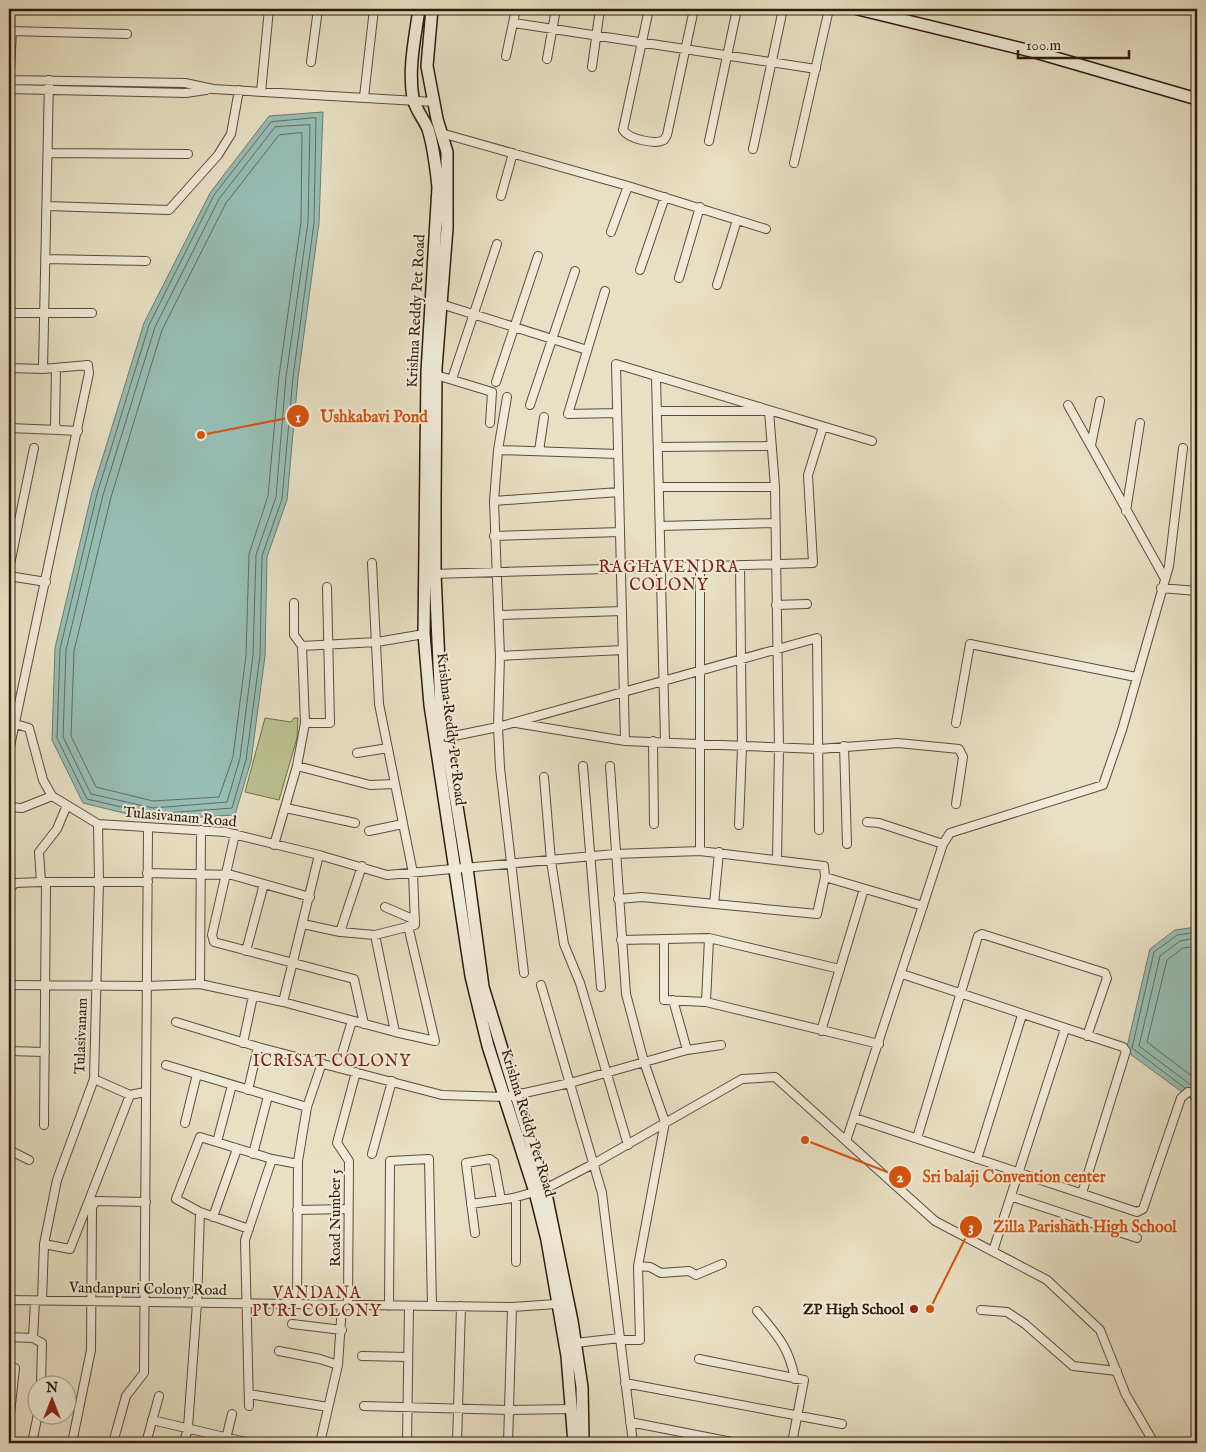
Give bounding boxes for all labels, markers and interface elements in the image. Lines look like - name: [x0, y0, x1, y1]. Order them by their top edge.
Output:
- scale bar: [1018, 28, 1130, 60]
- text: 100 m: [1026, 36, 1062, 55]
- street label: Krishna Reddy Pet Road: [402, 233, 430, 388]
- callout: Ushkabavi Pond: [286, 401, 438, 432]
- text: 1: [295, 408, 301, 427]
- text: Ushkabavi Pond: [319, 408, 428, 428]
- district label: RAGHAVENDRA COLONY: [598, 558, 740, 596]
- street label: Krishna Reddy Pet Road: [432, 651, 470, 808]
- street label: Tulasivanam Road: [123, 803, 238, 831]
- street label: Tulasivanam: [70, 997, 92, 1074]
- street label: Krishna Reddy Pet Road: [496, 1047, 560, 1200]
- district label: ICRISAT COLONY: [253, 1052, 411, 1072]
- callout: Sri balaji Convention center: [888, 1161, 1116, 1192]
- street label: Road Number 5: [326, 1168, 345, 1267]
- text: 2: [896, 1168, 904, 1187]
- text: Sri balaji Convention center: [922, 1168, 1106, 1188]
- callout: Zilla Parishath High School: [958, 1211, 1187, 1242]
- text: 3: [968, 1218, 974, 1237]
- text: Zilla Parishath High School: [993, 1218, 1177, 1238]
- street label: Vandanpuri Colony Road: [68, 1278, 228, 1300]
- district label: VANDANA PURI COLONY: [252, 1284, 382, 1322]
- place label: ZP High School: [803, 1300, 905, 1319]
- marker: ZP High School: [908, 1303, 920, 1315]
- north arrow: [28, 1374, 78, 1424]
- text: N: [45, 1379, 58, 1397]

